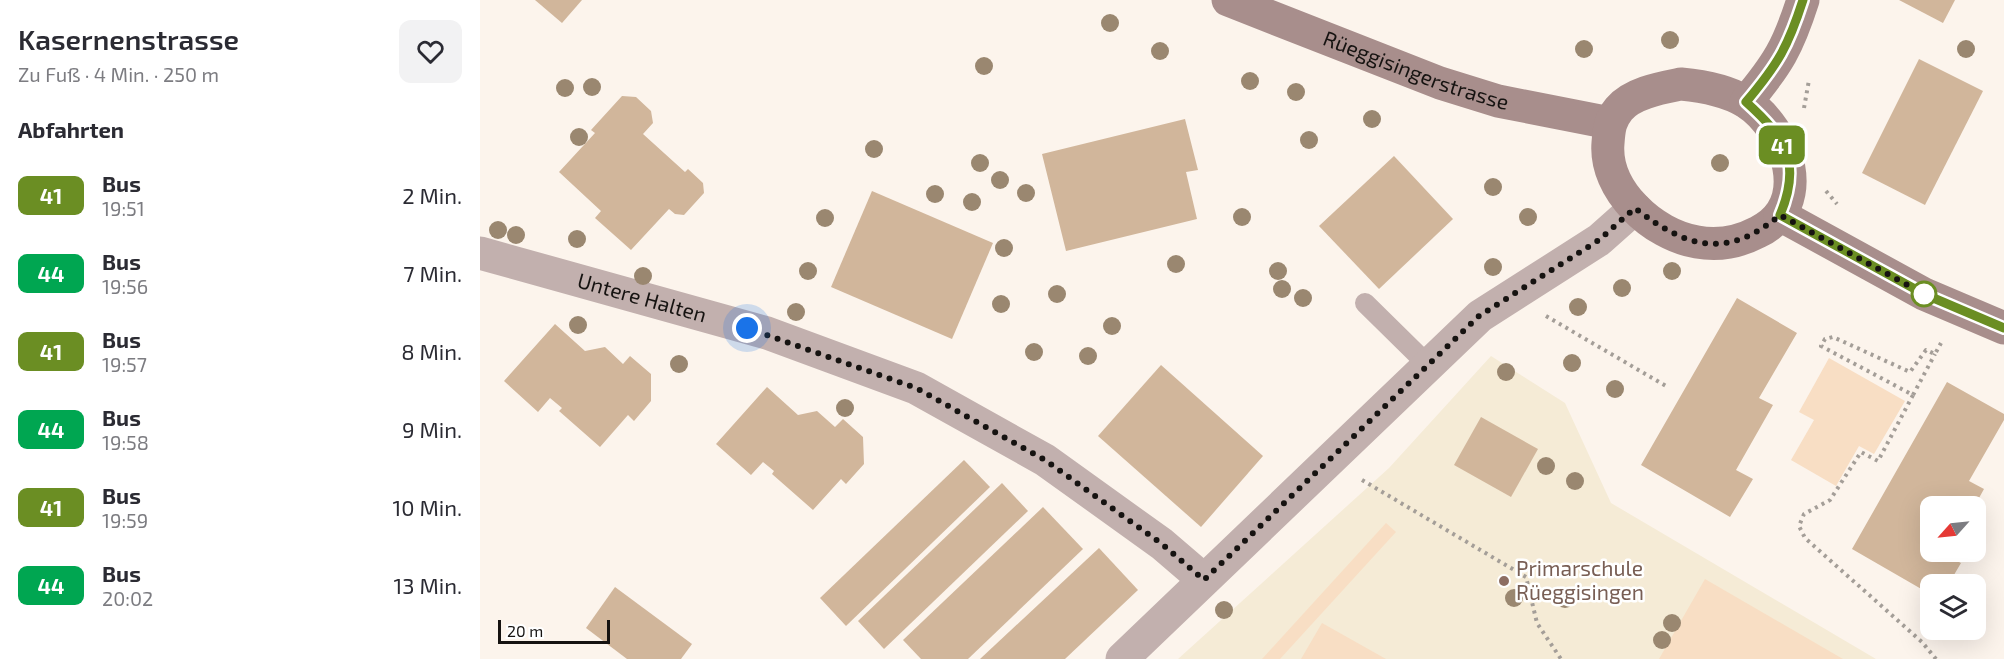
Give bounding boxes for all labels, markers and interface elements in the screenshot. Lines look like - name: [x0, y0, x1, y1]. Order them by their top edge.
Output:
- button: heart: [399, 20, 462, 83]
- text: Kasernenstrasse: [18, 22, 239, 56]
- street label: Rüeggisingerstrasse: [1320, 25, 1511, 114]
- text: Zu Fuß · 4 Min. · 250 m: [18, 62, 219, 86]
- text: Abfahrten: [18, 116, 124, 142]
- line badge: 41: [1755, 126, 1809, 164]
- text: 41: [1771, 133, 1793, 158]
- text: Bus: [102, 170, 141, 196]
- text: 2 Min.: [402, 182, 462, 208]
- text: 41: [40, 183, 62, 208]
- text: 19:51: [102, 196, 145, 220]
- text: Bus: [102, 248, 141, 274]
- text: 7 Min.: [403, 260, 462, 286]
- text: 44: [38, 261, 64, 286]
- street label: Untere Halten: [575, 267, 710, 327]
- text: 19:56: [102, 274, 148, 298]
- unlabelled marker: [1911, 281, 1937, 307]
- your location: [732, 313, 762, 343]
- text: Bus: [102, 326, 141, 352]
- text: 8 Min.: [401, 338, 462, 364]
- text: 41: [40, 339, 62, 364]
- text: 19:57: [102, 352, 147, 376]
- text: Bus: [102, 404, 141, 430]
- text: 9 Min.: [402, 416, 462, 442]
- text: 44: [38, 417, 64, 442]
- text: 19:58: [102, 430, 149, 454]
- text: Bus: [102, 482, 141, 508]
- text: 10 Min.: [393, 494, 462, 520]
- text: 41: [40, 495, 62, 520]
- north arrow: [1920, 496, 1986, 562]
- map controls: [1920, 496, 1986, 640]
- text: 19:59: [102, 508, 148, 532]
- place label: Primarschule Rüeggisingen: [1516, 555, 1644, 604]
- text: Bus: [102, 560, 141, 586]
- text: 13 Min.: [394, 572, 462, 598]
- text: 44: [38, 573, 64, 598]
- marker: Primarschule Rüeggisingen: [1497, 574, 1511, 588]
- button: layers: [1920, 574, 1986, 640]
- text: 20:02: [102, 586, 153, 610]
- scale bar: [498, 617, 610, 644]
- text: 20 m: [507, 621, 543, 640]

